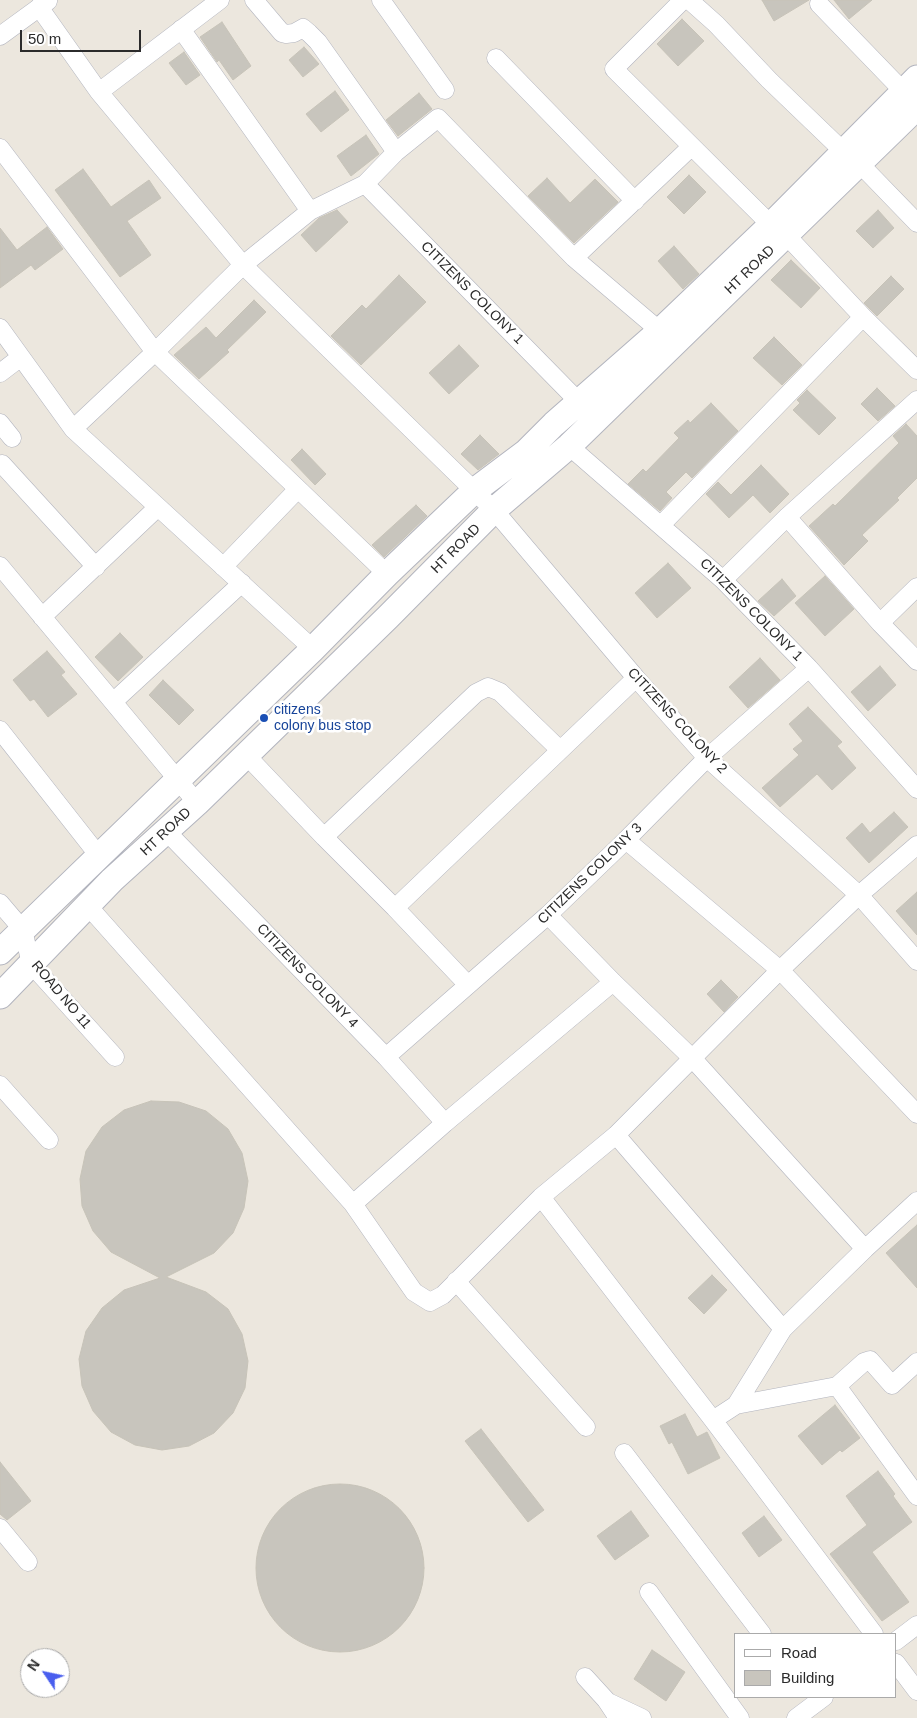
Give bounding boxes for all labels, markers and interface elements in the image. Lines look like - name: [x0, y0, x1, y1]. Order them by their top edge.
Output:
- scale bar: [22, 20, 144, 52]
- text: 50 m: [28, 30, 61, 47]
- street label: CITIZENS COLONY 1: [417, 238, 527, 348]
- street label: HT ROAD: [722, 242, 778, 298]
- street label: HT ROAD: [428, 521, 484, 577]
- street label: CITIZENS COLONY 1: [696, 555, 806, 665]
- street label: CITIZENS COLONY 2: [624, 665, 730, 777]
- place label: citizens colony bus stop: [274, 702, 371, 734]
- marker: citizens colony bus stop: [258, 712, 270, 724]
- street label: HT ROAD: [137, 804, 195, 860]
- street label: CITIZENS COLONY 3: [534, 820, 646, 928]
- street label: CITIZENS COLONY 4: [253, 920, 361, 1032]
- street label: ROAD NO 11: [28, 958, 94, 1032]
- legend: [734, 1633, 897, 1698]
- text: Road: [781, 1644, 817, 1661]
- north arrow: [20, 1648, 70, 1698]
- text: N: [24, 1657, 43, 1674]
- text: Building: [781, 1669, 834, 1686]

